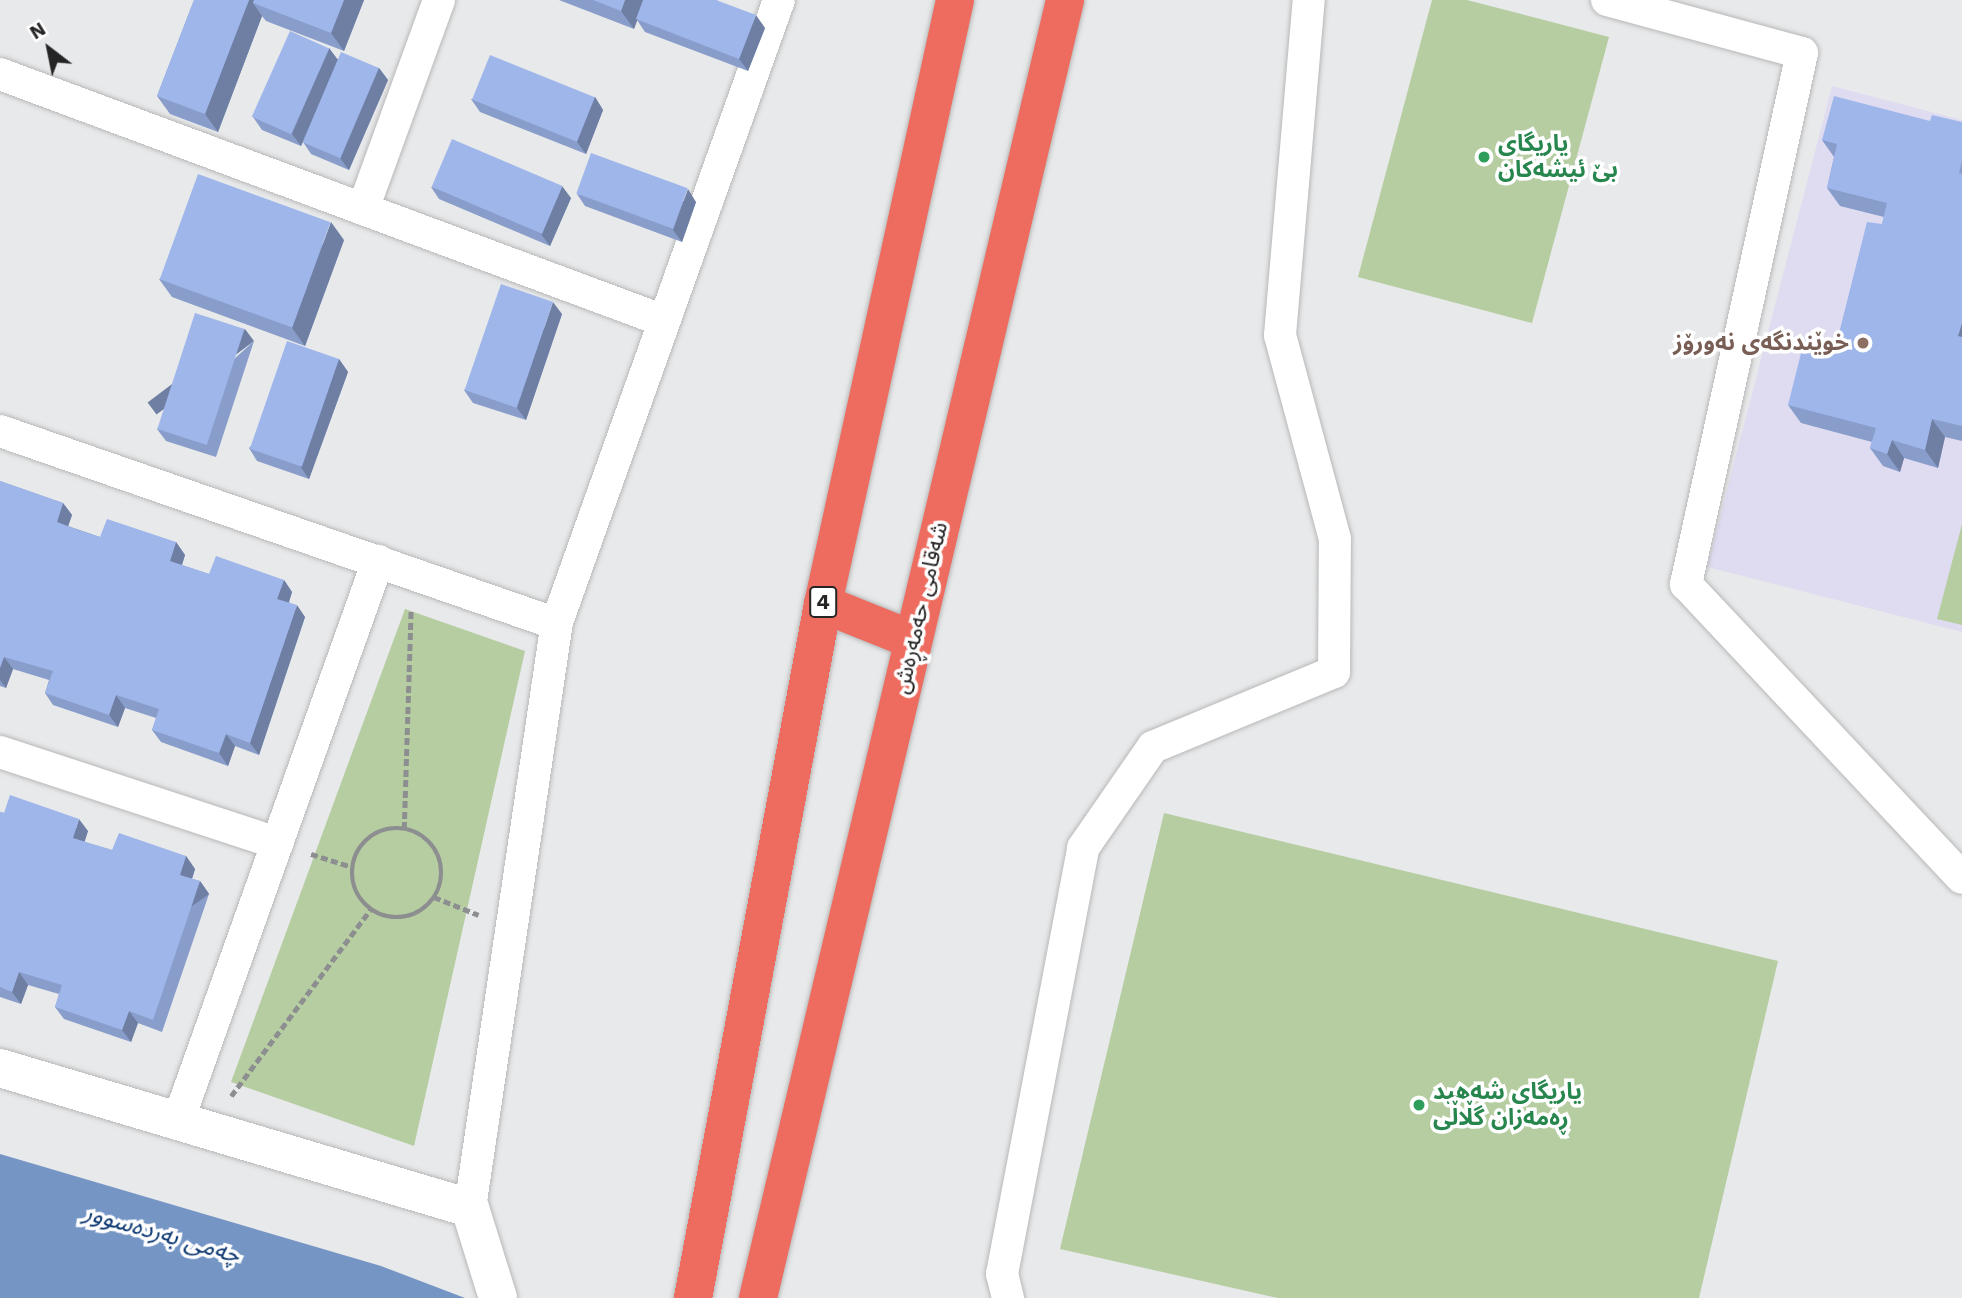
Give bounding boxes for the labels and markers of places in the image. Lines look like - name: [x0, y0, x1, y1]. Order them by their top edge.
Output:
- place label: یاریگای بێ ئیشەکان: [1498, 130, 1618, 184]
- marker: یاریگای بێ ئیشەکان: [1476, 149, 1492, 165]
- place label: خوێندنگەی نەورۆز: [1673, 329, 1849, 357]
- marker: خوێندنگەی نەورۆز: [1855, 335, 1871, 351]
- place label: یاریگای شەهید ڕەمەزان گڵاڵی: [1433, 1078, 1582, 1132]
- marker: یاریگای شەهید ڕەمەزان گڵاڵی: [1411, 1097, 1427, 1113]

